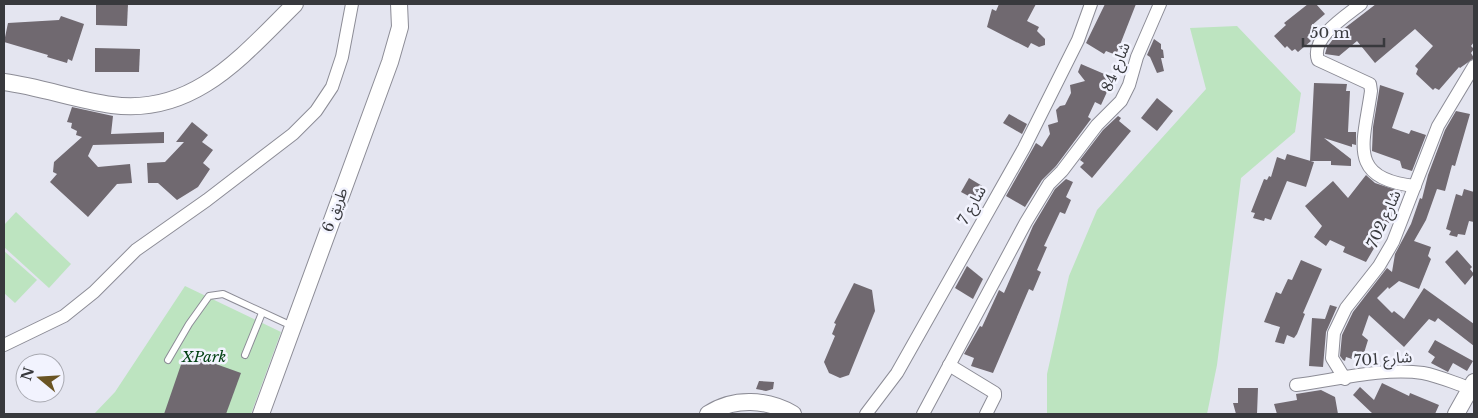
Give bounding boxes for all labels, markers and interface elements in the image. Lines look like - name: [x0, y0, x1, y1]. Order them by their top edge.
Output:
- scale bar: [1303, 15, 1384, 47]
- text: 50 m: [1310, 23, 1350, 42]
- street label: شارع 84: [1097, 39, 1137, 95]
- street label: شارع 7: [953, 182, 993, 229]
- street label: طريق 6: [317, 185, 353, 235]
- street label: شارع 702: [1362, 187, 1407, 252]
- park label: XPark: [181, 347, 226, 366]
- street label: شارع 701: [1353, 347, 1413, 373]
- north arrow: [15, 353, 65, 403]
- text: N: [17, 365, 38, 383]

